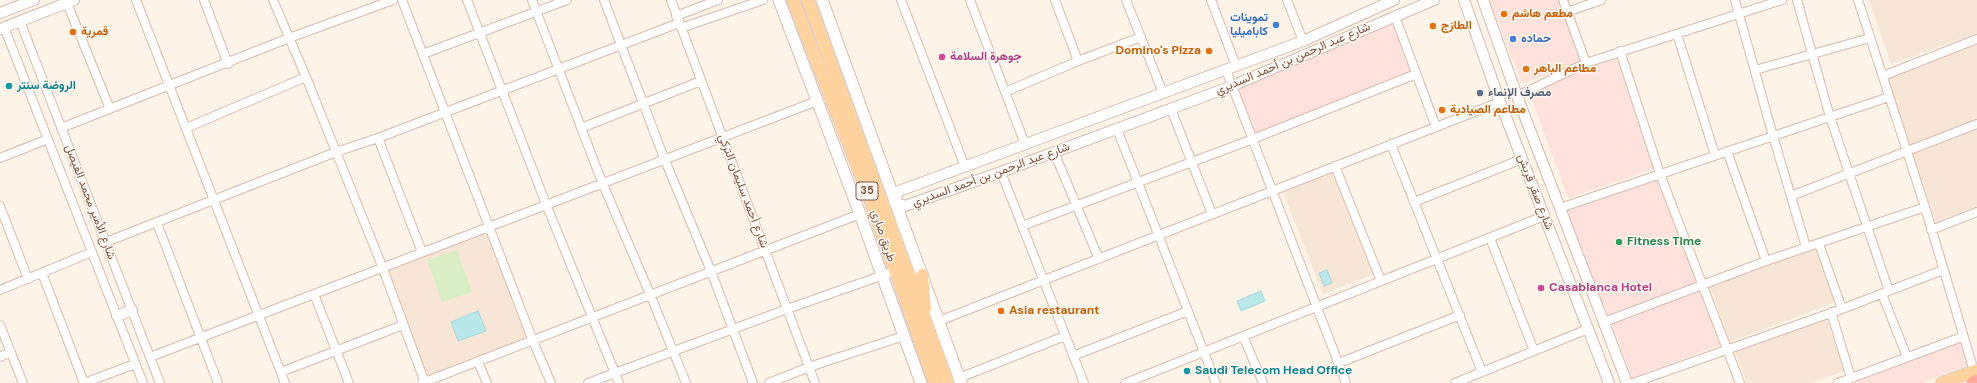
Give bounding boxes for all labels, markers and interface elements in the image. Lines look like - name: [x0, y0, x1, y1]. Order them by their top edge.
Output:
- place label: مطعم هاشم: [1512, 7, 1573, 21]
- marker: مطعم هاشم: [1499, 9, 1509, 19]
- place label: تموينات كاباميليا: [1230, 11, 1268, 39]
- place label: الطازج: [1441, 19, 1472, 33]
- street label: شارع عبد الرحمن بن أحمد السديري: [1213, 20, 1373, 98]
- marker: تموينات كاباميليا: [1271, 20, 1281, 30]
- marker: الطازج: [1428, 21, 1438, 31]
- place label: قمرية: [81, 25, 108, 39]
- marker: قمرية: [68, 27, 78, 37]
- place label: حماده: [1521, 32, 1551, 46]
- marker: حماده: [1508, 34, 1518, 44]
- place label: Domino's Pizza: [1116, 44, 1201, 58]
- marker: Domino's Pizza: [1204, 46, 1214, 56]
- place label: جوهرة السلامة: [950, 50, 1022, 64]
- marker: جوهرة السلامة: [937, 52, 947, 62]
- place label: مطاعم الباهر: [1534, 62, 1596, 76]
- marker: مطاعم الباهر: [1521, 64, 1531, 74]
- place label: الروضة سنتر: [17, 79, 76, 93]
- marker: الروضة سنتر: [4, 81, 14, 91]
- place label: مصرف الإنماء: [1488, 86, 1551, 100]
- marker: مصرف الإنماء: [1475, 88, 1485, 98]
- place label: مطاعم الصيادية: [1450, 103, 1526, 117]
- marker: مطاعم الصيادية: [1437, 105, 1447, 115]
- street label: شارع أحمد سليمان التركي: [715, 132, 771, 250]
- street label: شارع عبد الرحمن بن أحمد السديري: [910, 140, 1072, 210]
- street label: شارع الأمير محمد الفيصل: [61, 143, 119, 261]
- street label: شارع صقر قريش: [1514, 152, 1556, 232]
- road number: 35: [856, 182, 878, 200]
- street label: طريق صاري: [867, 208, 899, 264]
- place label: Fitness Time: [1627, 235, 1701, 249]
- marker: Fitness Time: [1614, 237, 1624, 247]
- place label: Casablanca Hotel: [1549, 281, 1652, 295]
- marker: Casablanca Hotel: [1536, 283, 1546, 293]
- place label: Asia restaurant: [1009, 304, 1099, 318]
- marker: Asia restaurant: [996, 306, 1006, 316]
- place label: Saudi Telecom Head Office: [1195, 364, 1352, 378]
- marker: Saudi Telecom Head Office: [1182, 366, 1192, 376]

